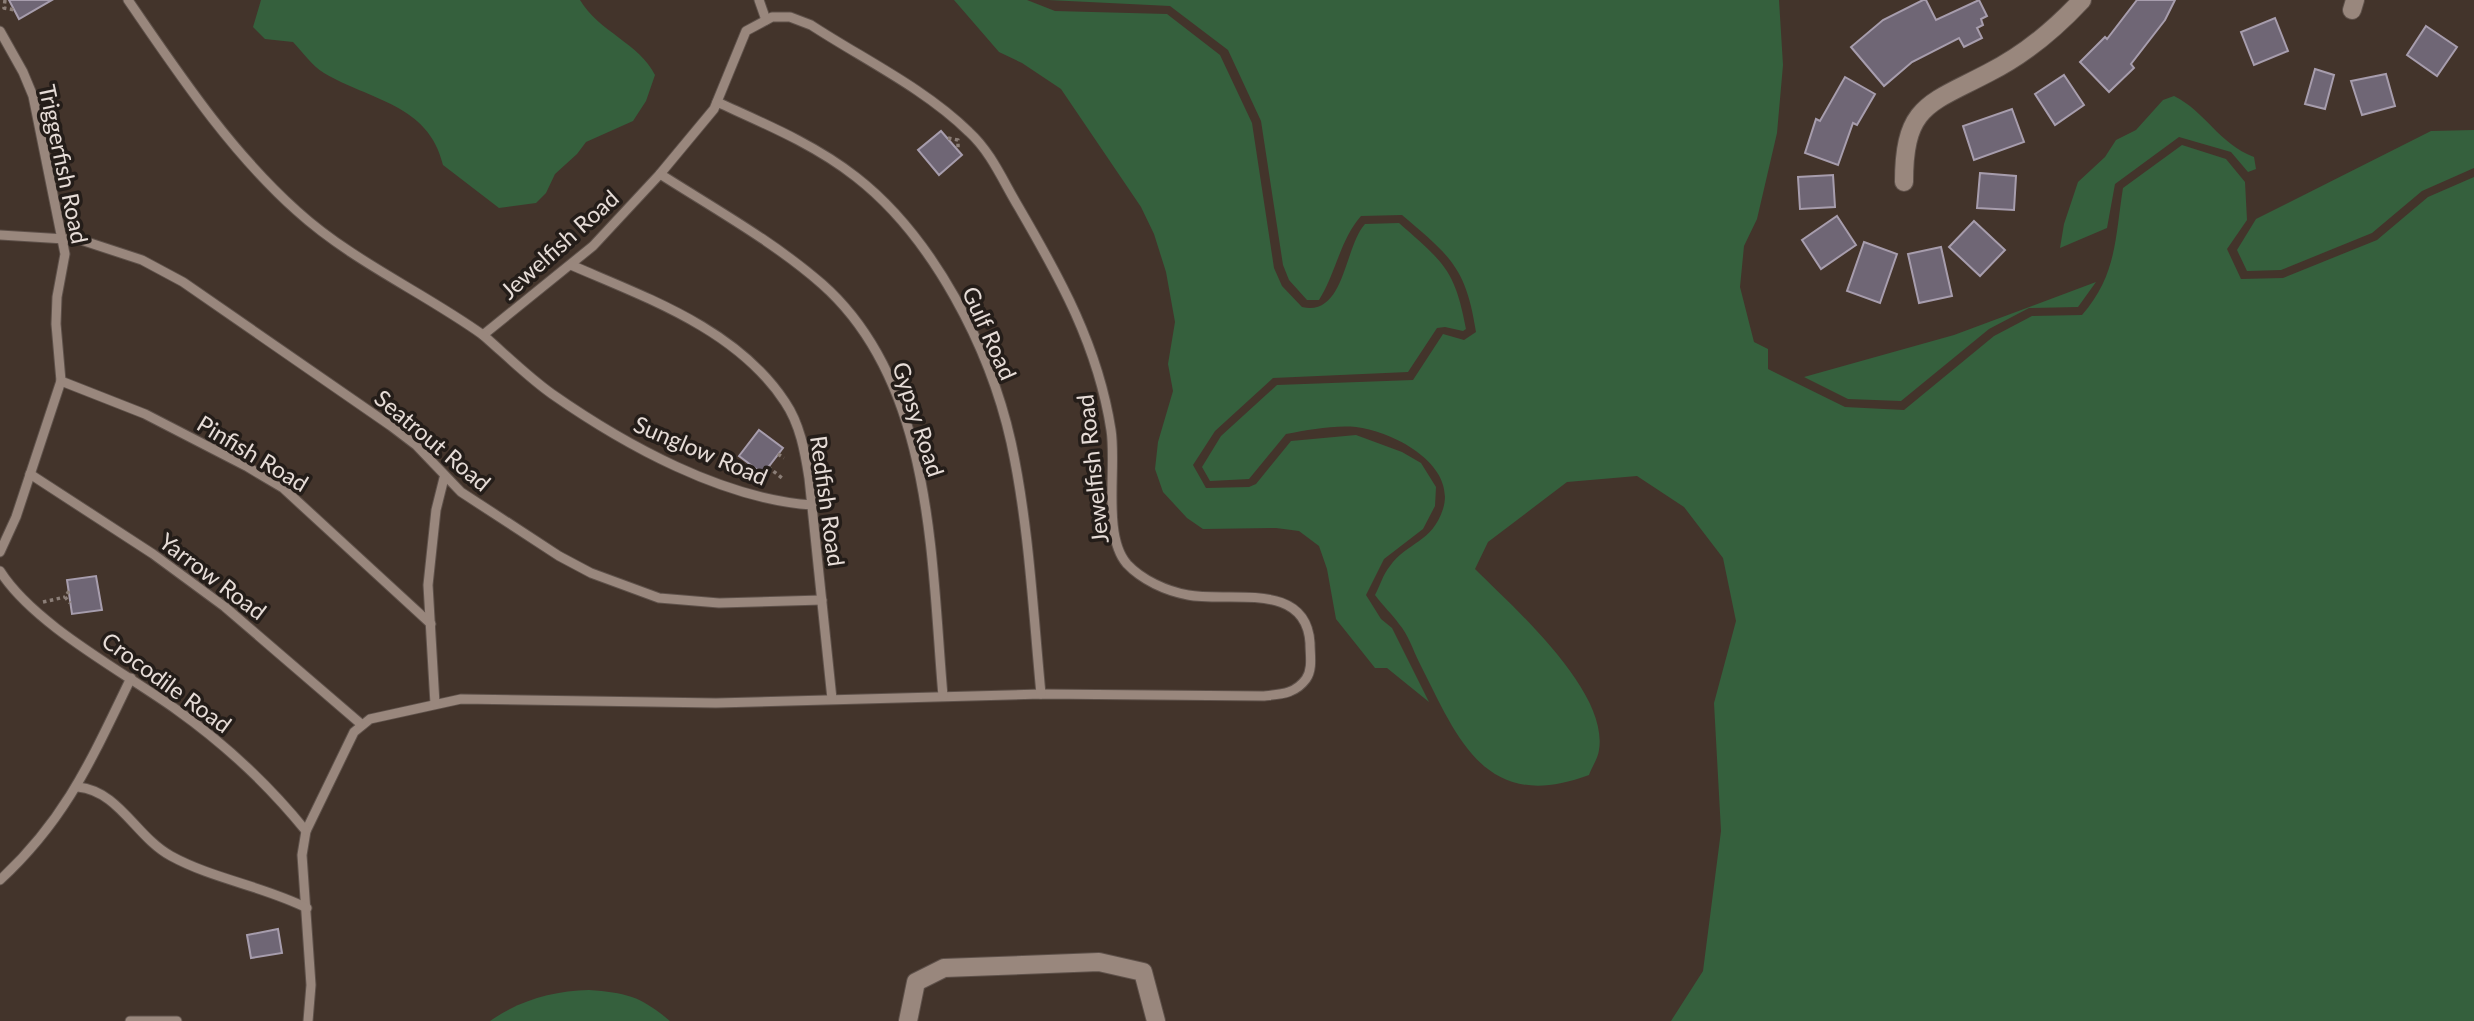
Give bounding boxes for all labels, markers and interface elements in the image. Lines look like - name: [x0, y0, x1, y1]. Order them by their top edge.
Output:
- street label: Triggerfish Road: [33, 82, 95, 246]
- street label: Jewelfish Road: [494, 184, 624, 304]
- street label: Gulf Road: [957, 282, 1023, 384]
- street label: Gypsy Road: [887, 358, 951, 480]
- street label: Seatrout Road: [369, 383, 497, 497]
- street label: Jewelfish Road: [1070, 393, 1114, 545]
- street label: Pinfish Road: [192, 409, 314, 497]
- street label: Sunglow Road: [630, 409, 772, 491]
- street label: Redfish Road: [805, 434, 851, 568]
- street label: Yarrow Road: [154, 527, 272, 625]
- street label: Crocodile Road: [97, 626, 237, 738]

